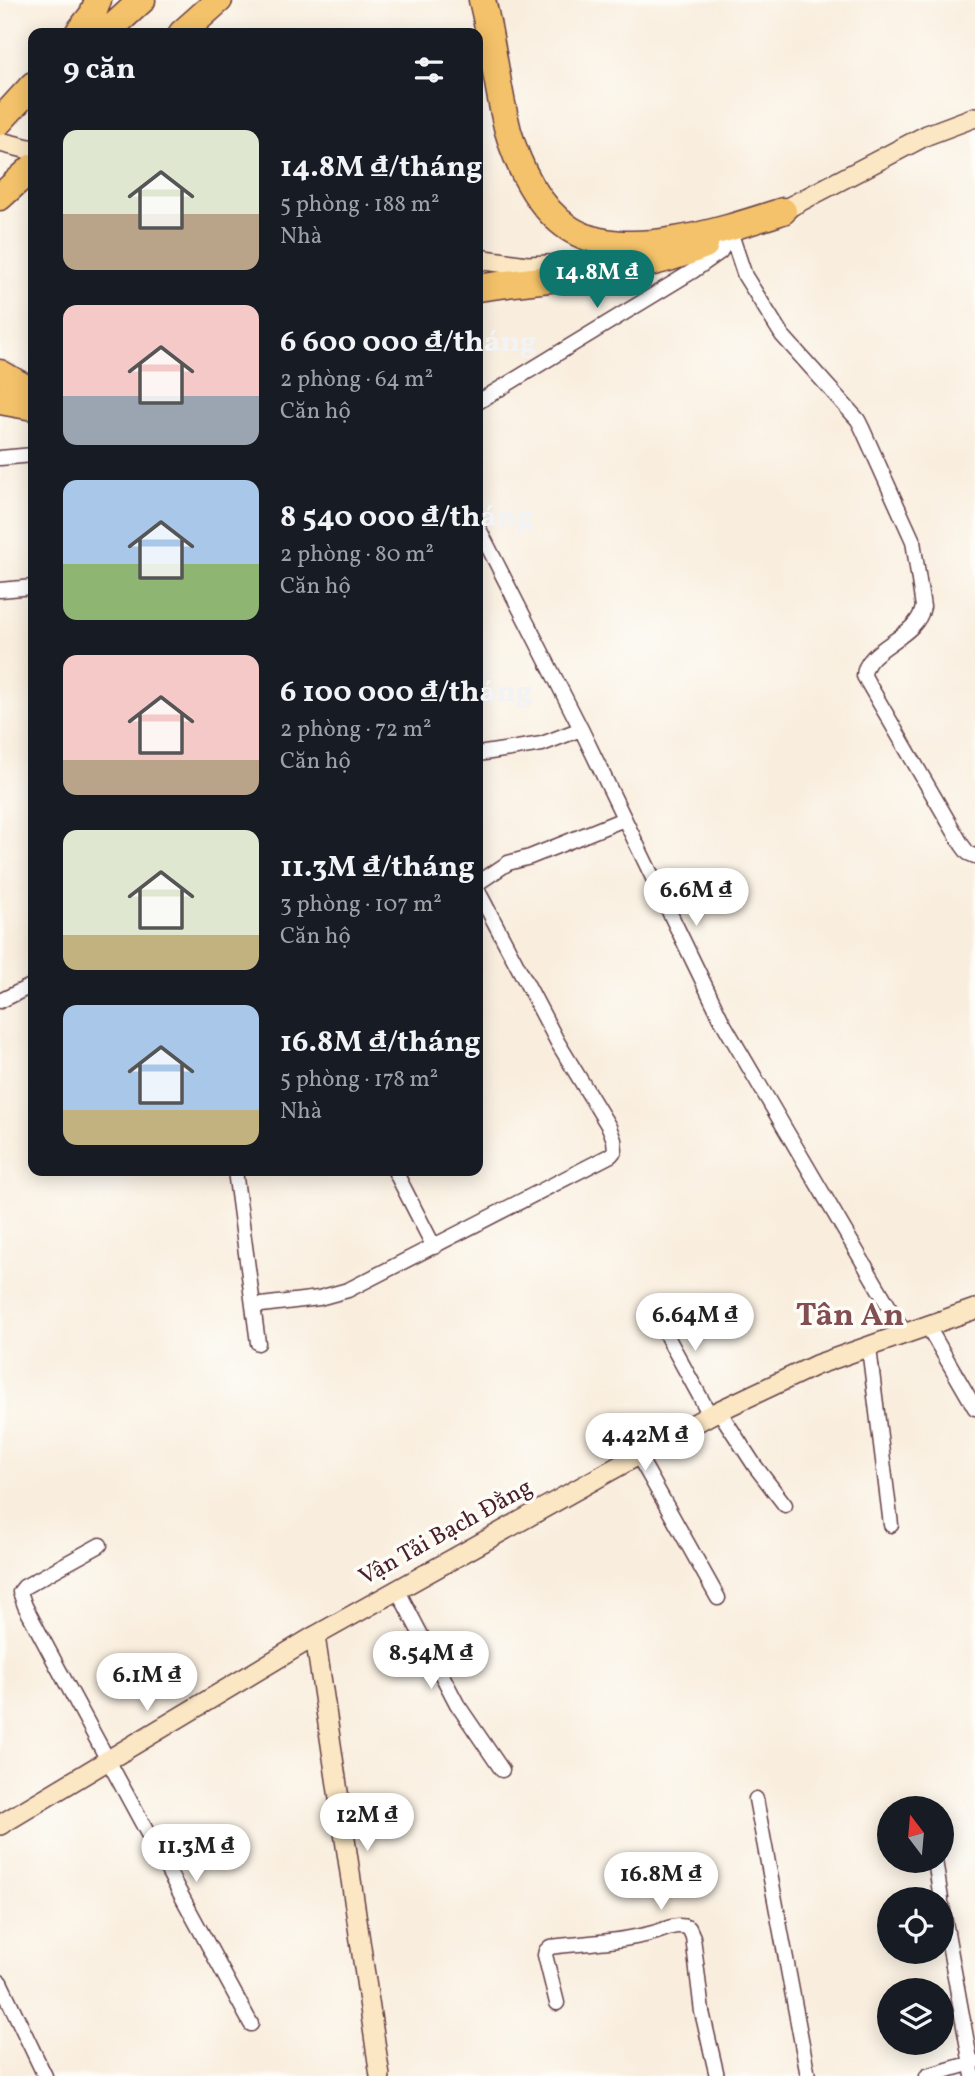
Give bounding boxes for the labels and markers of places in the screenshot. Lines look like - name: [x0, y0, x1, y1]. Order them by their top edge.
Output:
- pin: 14.8M ₫: [532, 250, 662, 310]
- pin: 6.6M ₫: [639, 869, 753, 928]
- pin: 6.64M ₫: [630, 1294, 760, 1353]
- pin: 4.42M ₫: [580, 1414, 710, 1473]
- pin: 8.54M ₫: [366, 1632, 496, 1691]
- pin: 6.1M ₫: [90, 1654, 204, 1713]
- pin: 12M ₫: [318, 1794, 416, 1853]
- pin: 11.3M ₫: [131, 1825, 261, 1884]
- pin: 16.8M ₫: [596, 1853, 726, 1912]

